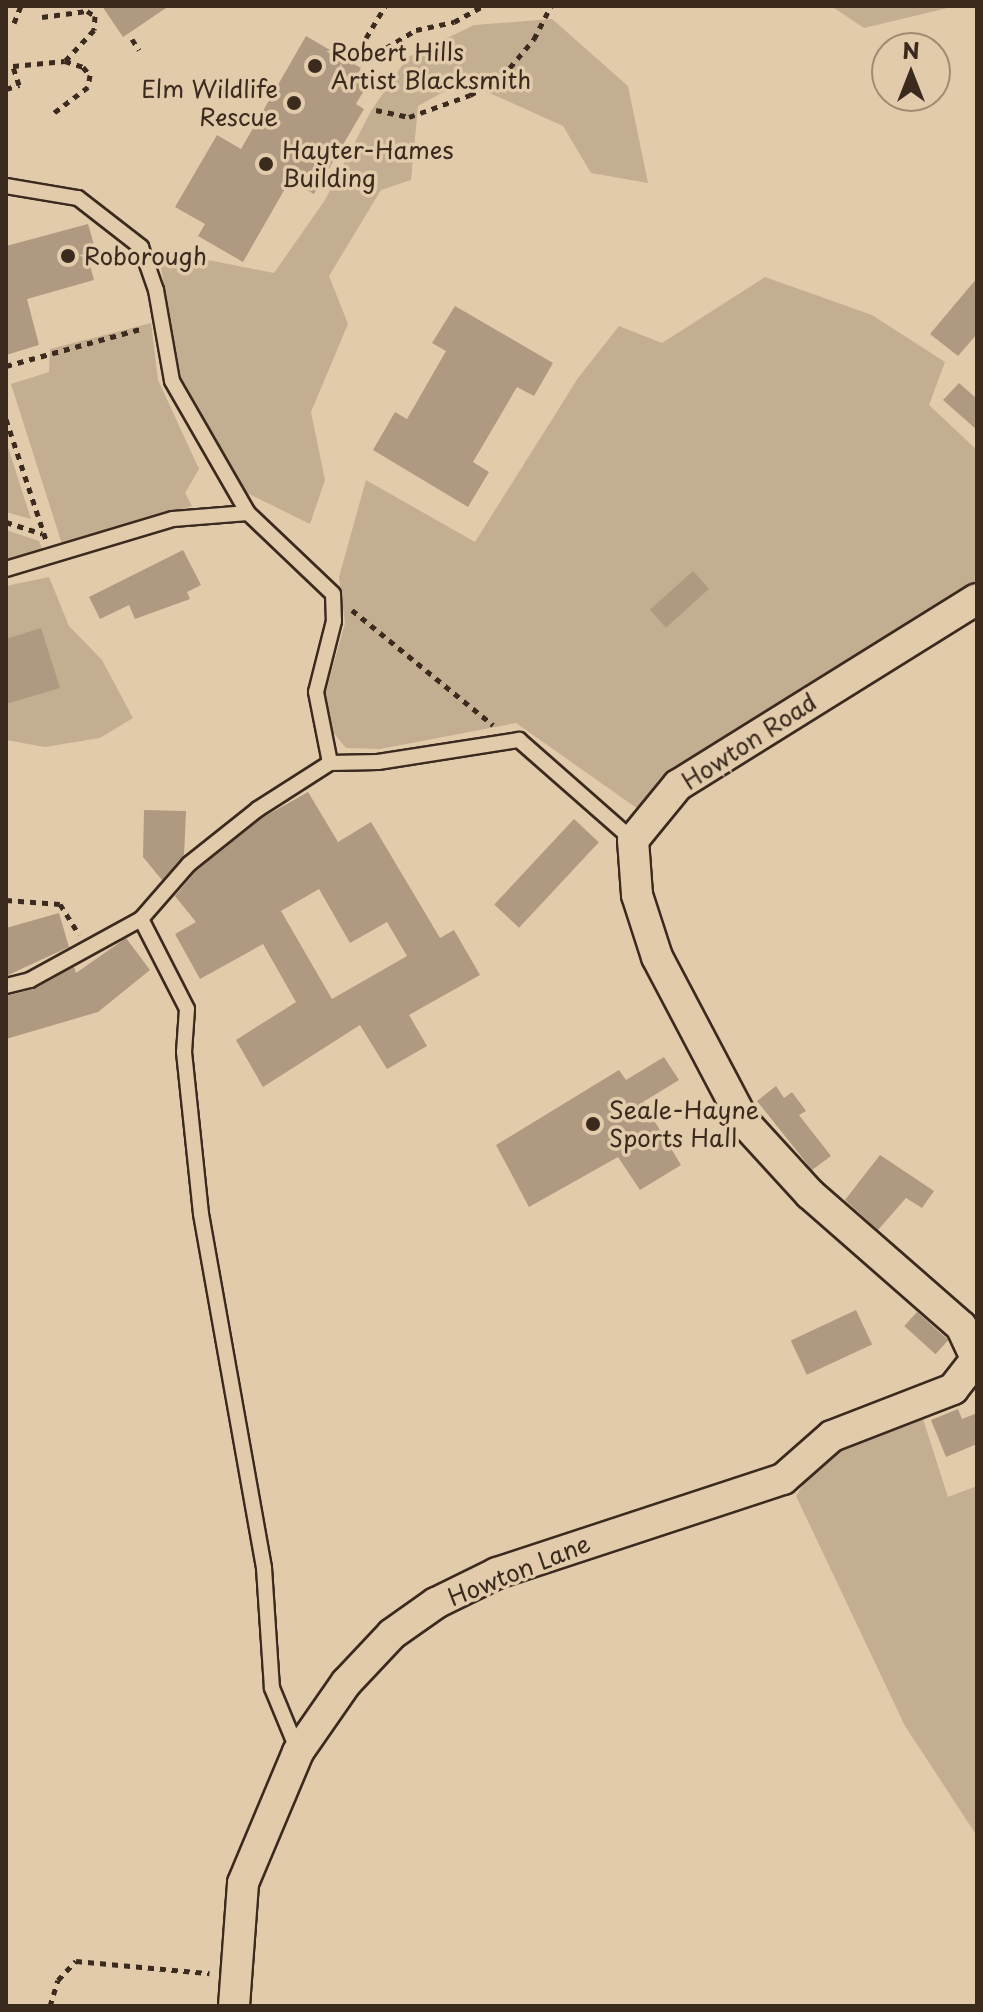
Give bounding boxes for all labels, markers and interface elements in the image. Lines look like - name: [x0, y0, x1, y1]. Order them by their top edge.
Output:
- north arrow: [871, 32, 951, 112]
- text: N: [902, 33, 920, 66]
- place label: Robert Hills Artist Blacksmith: [331, 38, 531, 94]
- marker: Robert Hills Artist Blacksmith: [306, 57, 324, 75]
- place label: Elm Wildlife Rescue: [141, 75, 278, 131]
- marker: Elm Wildlife Rescue: [285, 94, 303, 112]
- place label: Hayter-Hames Building: [282, 136, 454, 192]
- marker: Hayter-Hames Building: [257, 155, 275, 173]
- place label: Roborough: [84, 242, 207, 270]
- marker: Roborough: [59, 247, 77, 265]
- street label: Howton Road: [676, 687, 822, 795]
- place label: Seale-Hayne Sports Hall: [609, 1096, 759, 1152]
- marker: Seale-Hayne Sports Hall: [584, 1115, 602, 1133]
- street label: Howton Lane: [443, 1528, 595, 1612]

